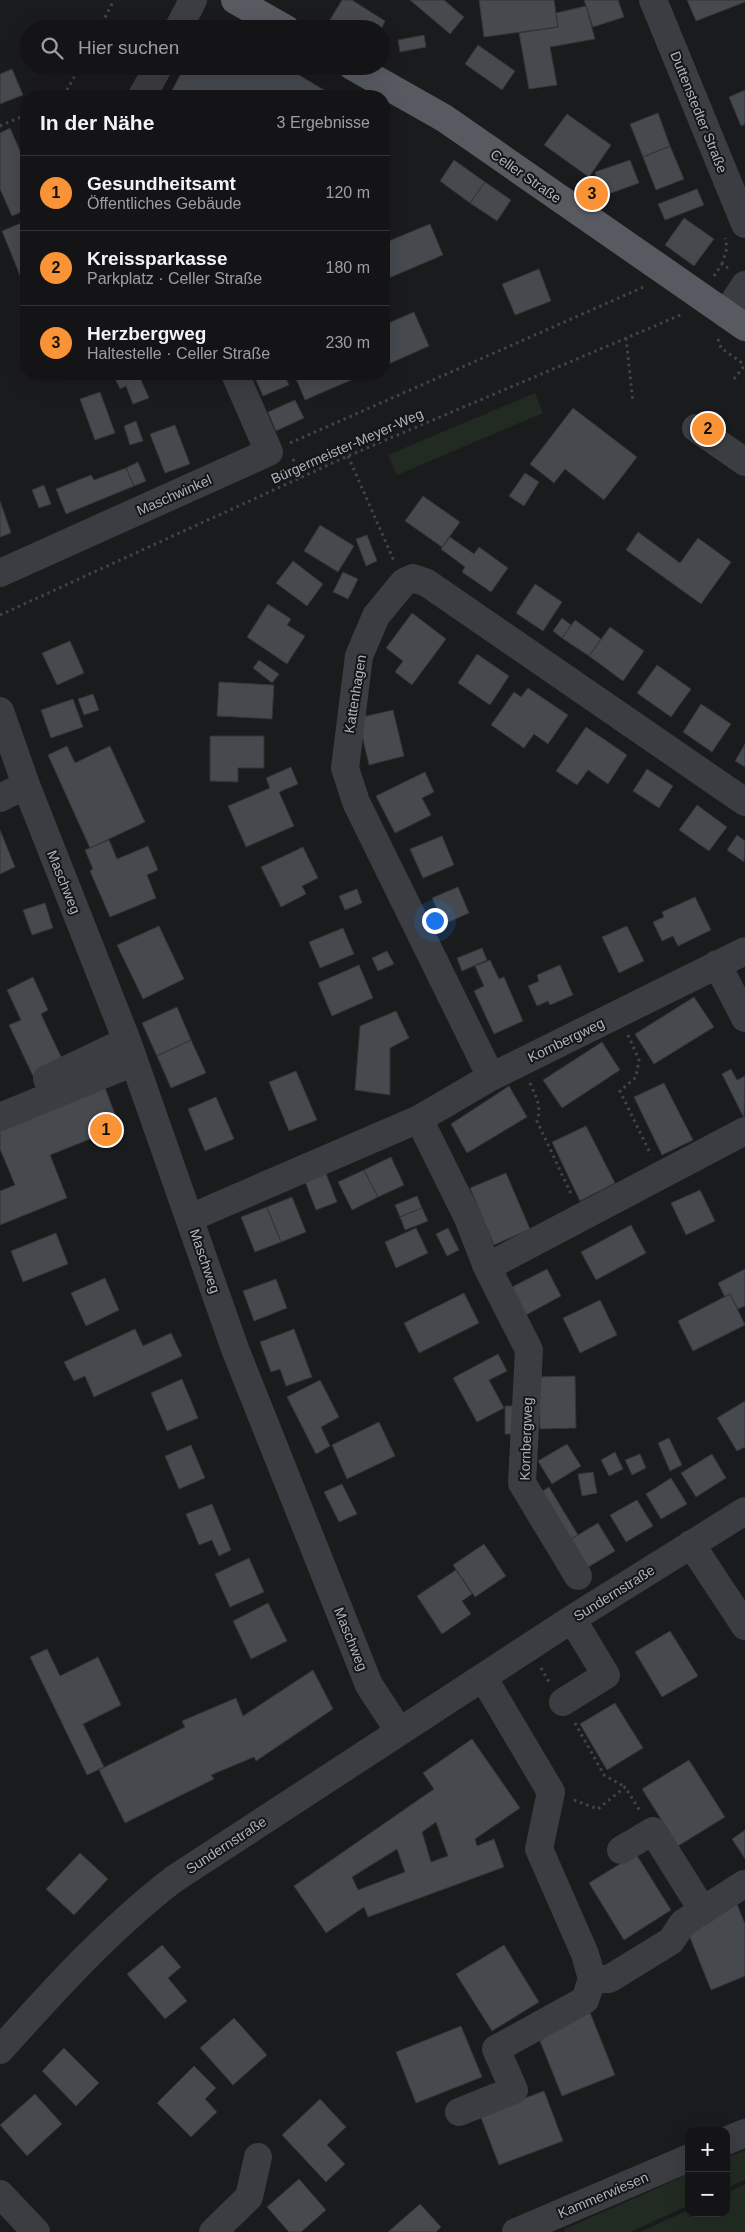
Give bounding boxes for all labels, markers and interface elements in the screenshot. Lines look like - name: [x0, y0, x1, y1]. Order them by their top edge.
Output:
- search box: [20, 20, 390, 75]
- icon: search: [38, 34, 66, 62]
- text: Hier suchen: [78, 37, 179, 58]
- street label: Duttenstedter Straße: [667, 49, 731, 175]
- text: In der Nähe: [40, 111, 154, 134]
- text: 3 Ergebnisse: [277, 114, 370, 131]
- street label: Celler Straße: [488, 146, 565, 206]
- text: Gesundheitsamt: [87, 173, 236, 194]
- pin: 3: [576, 175, 608, 213]
- text: 1: [52, 184, 60, 201]
- text: 120 m: [326, 184, 370, 201]
- text: Öffentliches Gebäude: [87, 195, 241, 212]
- text: Kreissparkasse: [87, 248, 228, 269]
- text: 2: [52, 259, 60, 276]
- text: 180 m: [326, 259, 370, 276]
- text: Parkplatz · Celler Straße: [87, 270, 262, 287]
- text: Herzbergweg: [87, 323, 206, 344]
- text: 3: [52, 334, 60, 351]
- text: 230 m: [326, 334, 370, 351]
- text: Haltestelle · Celler Straße: [87, 345, 270, 362]
- street label: Bürgermeister-Meyer-Weg: [269, 405, 425, 487]
- pin: 2: [692, 410, 724, 448]
- street label: Maschwinkel: [134, 471, 214, 519]
- street label: Kattenhagen: [341, 654, 369, 734]
- street label: Maschweg: [44, 848, 84, 916]
- your location: [422, 908, 448, 934]
- street label: Kornbergweg: [525, 1015, 607, 1065]
- pin: 1: [90, 1111, 122, 1149]
- street label: Maschweg: [187, 1227, 223, 1295]
- street label: Kornbergweg: [517, 1397, 535, 1481]
- street label: Sundernstraße: [570, 1562, 658, 1624]
- street label: Maschweg: [331, 1605, 371, 1673]
- street label: Sundernstraße: [183, 1813, 269, 1877]
- map controls: [685, 2127, 730, 2217]
- button: +: [685, 2127, 730, 2172]
- street label: Kammerwiesen: [555, 2169, 651, 2221]
- button: −: [685, 2172, 730, 2217]

